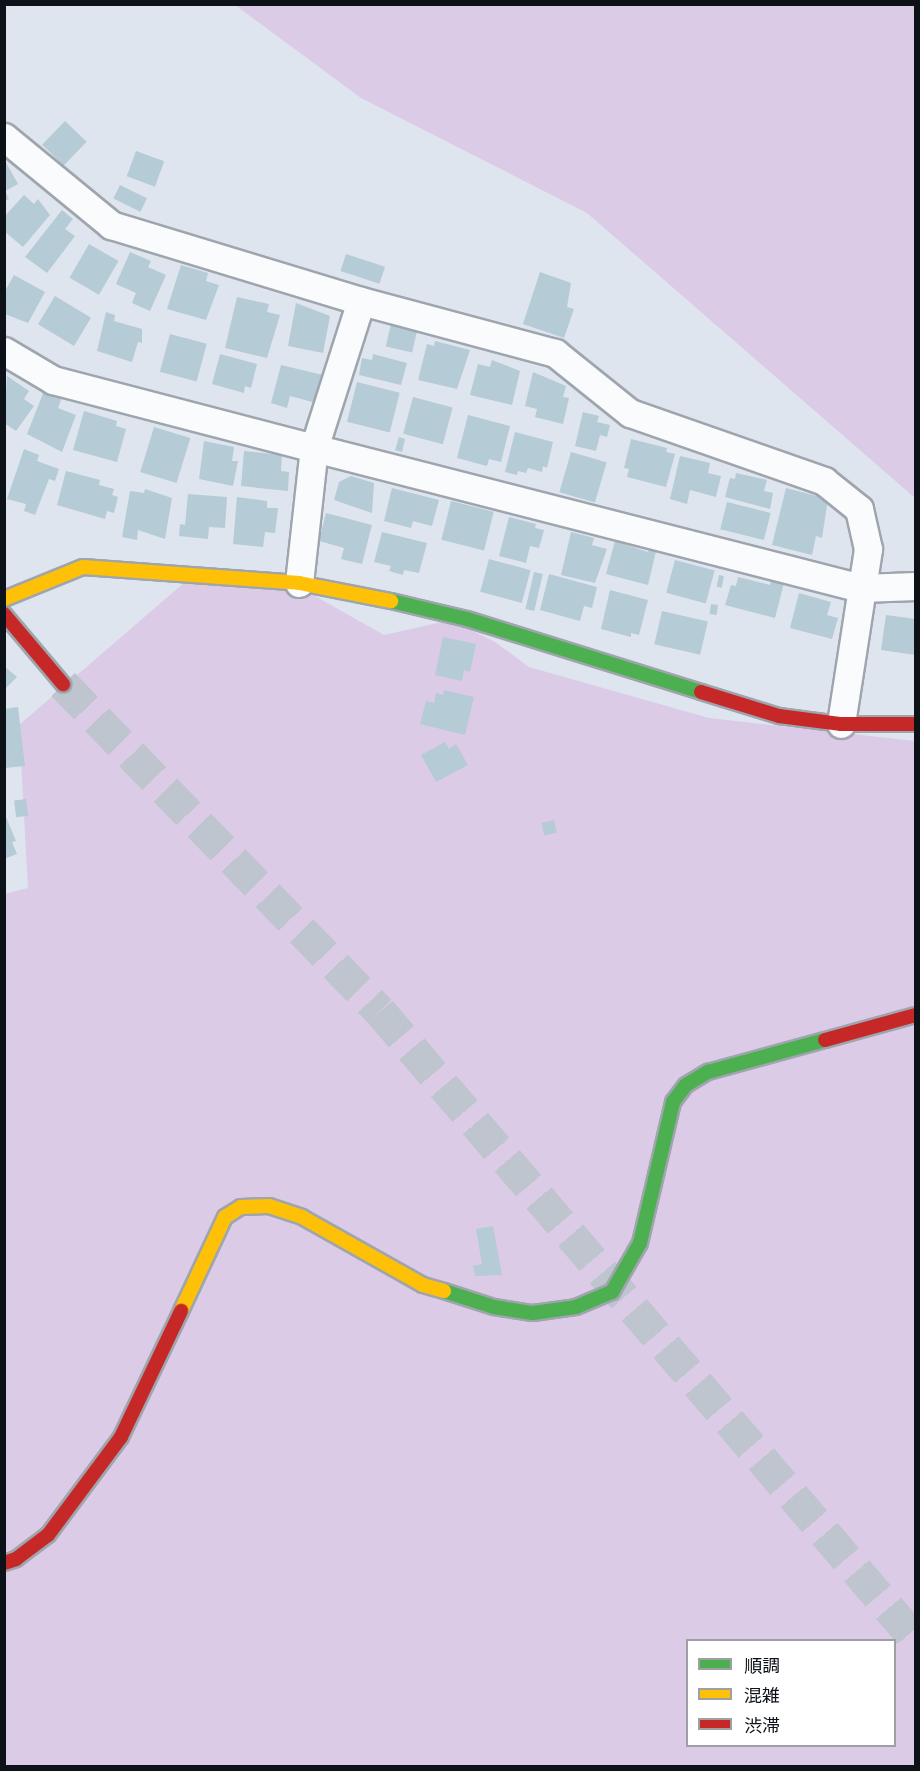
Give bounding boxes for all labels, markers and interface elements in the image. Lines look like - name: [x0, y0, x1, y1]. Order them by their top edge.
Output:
- legend: [686, 1639, 896, 1747]
- text: 順調: [744, 1655, 780, 1675]
- text: 混雑: [744, 1685, 780, 1705]
- text: 渋滞: [744, 1715, 780, 1735]

